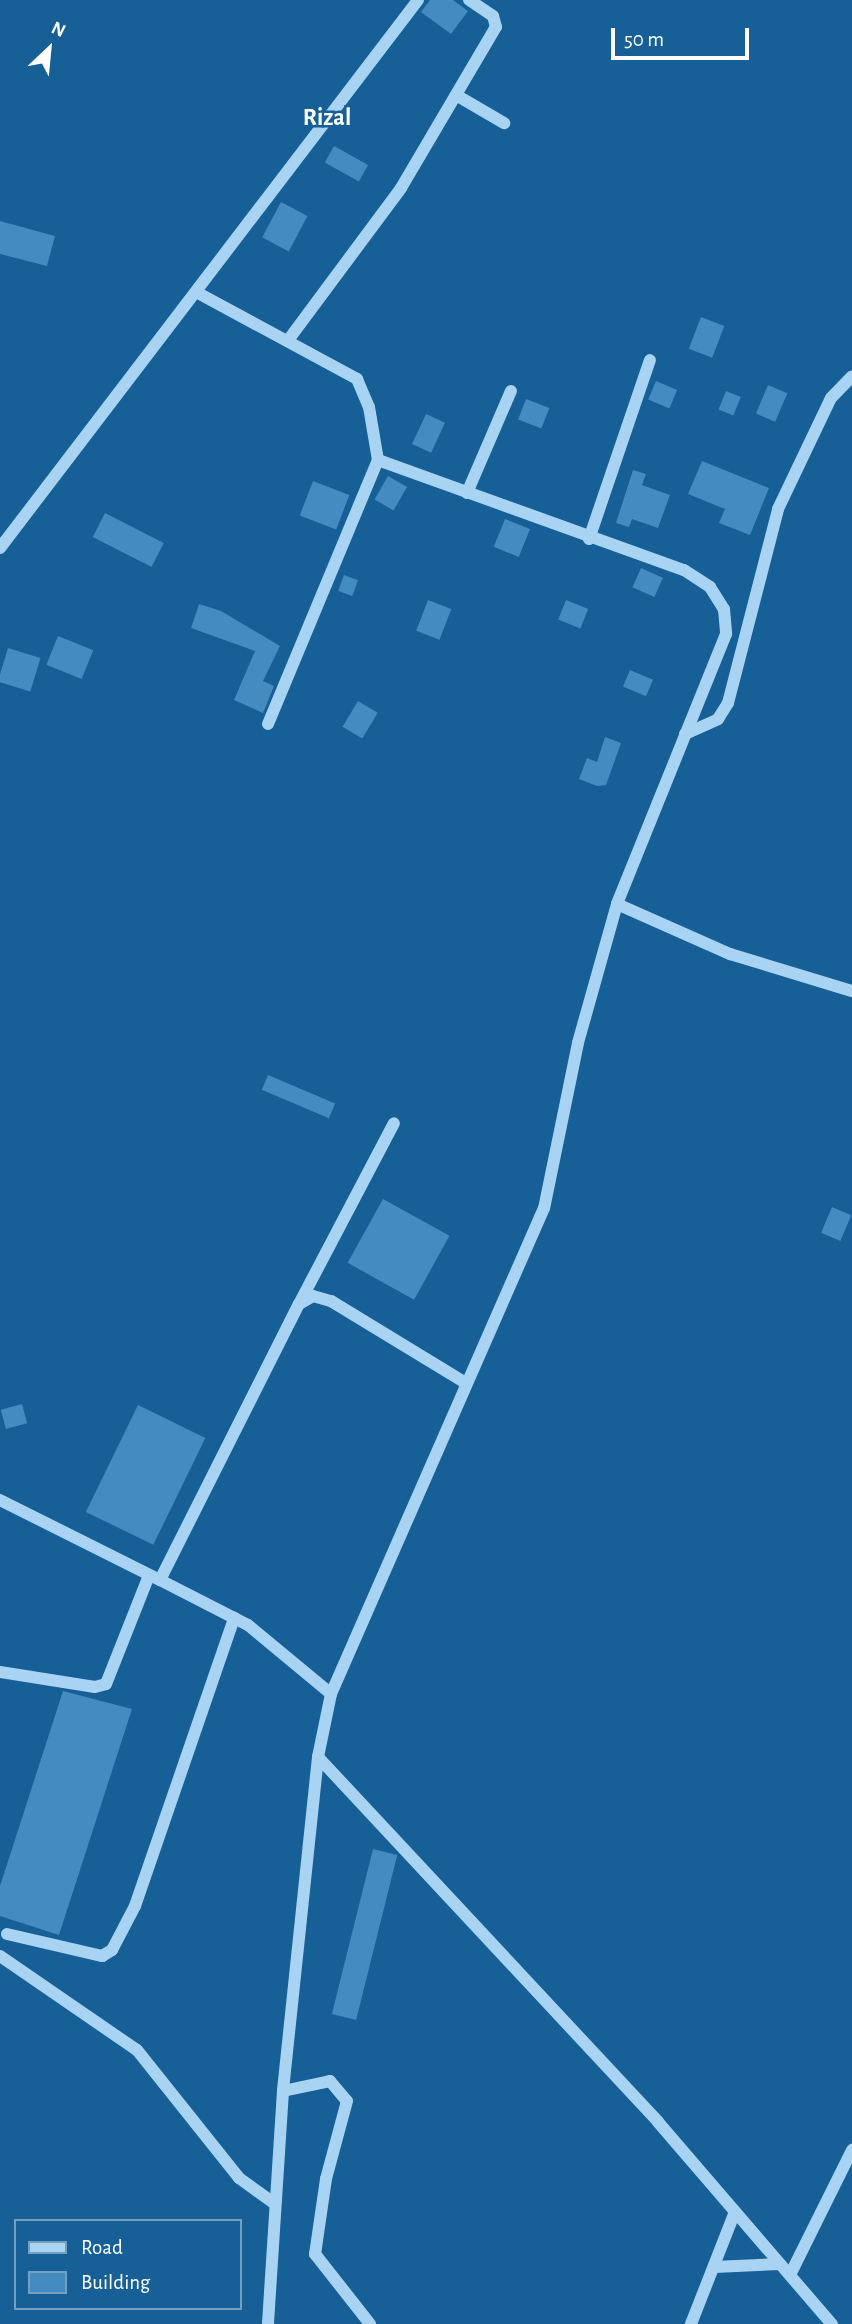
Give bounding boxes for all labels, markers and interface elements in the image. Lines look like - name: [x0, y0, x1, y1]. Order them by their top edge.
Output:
- north arrow: [14, 14, 84, 84]
- scale bar: [614, 14, 752, 58]
- text: N: [48, 18, 69, 41]
- text: 50 m: [624, 29, 664, 50]
- district label: Rizal: [303, 105, 351, 133]
- legend: [14, 2219, 242, 2310]
- text: Road: [81, 2237, 123, 2258]
- text: Building: [81, 2272, 150, 2293]

